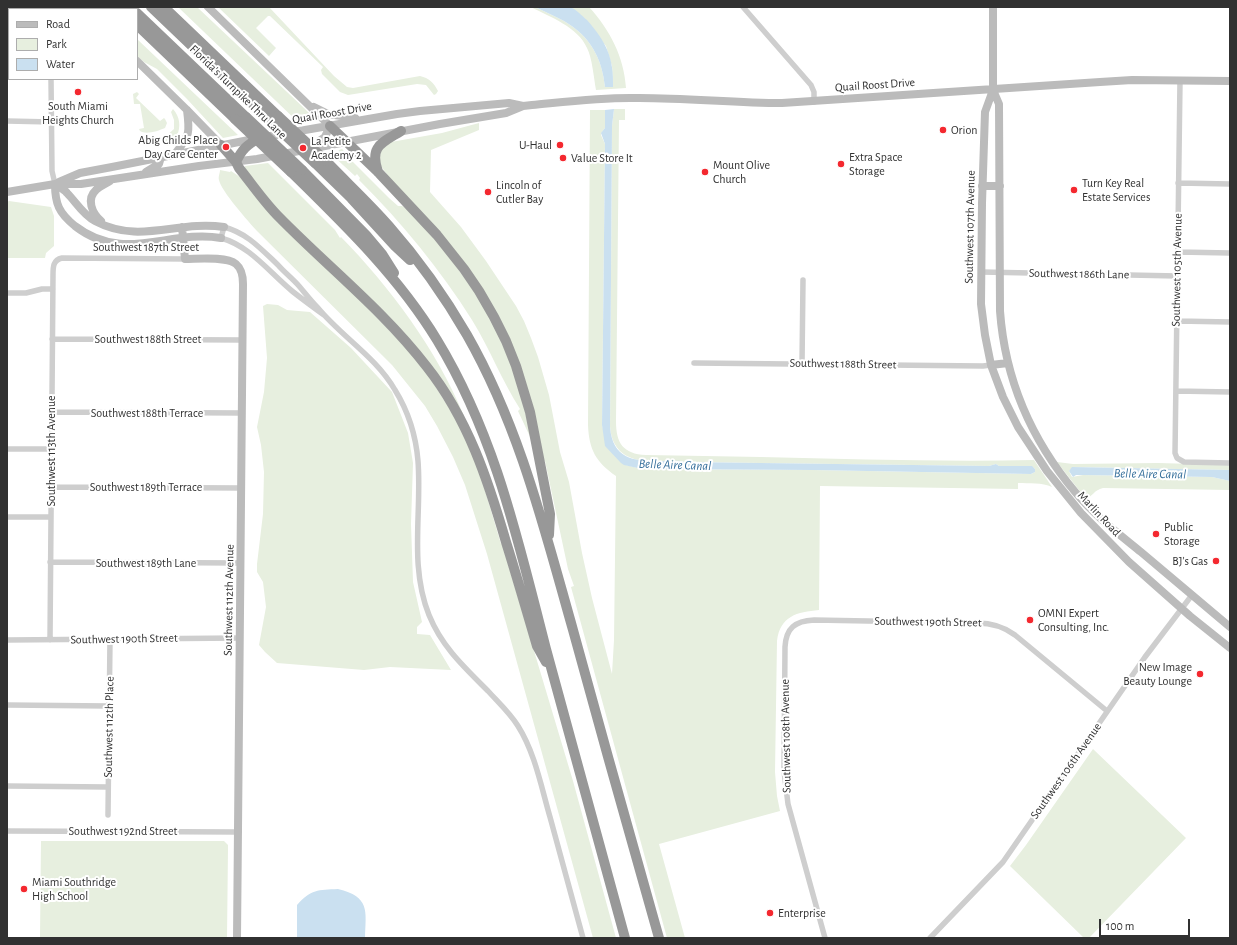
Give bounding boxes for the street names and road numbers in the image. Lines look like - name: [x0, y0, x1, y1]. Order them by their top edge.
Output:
- street label: Florida's Turnpike Thru Lane: [186, 42, 290, 142]
- street label: Quail Roost Drive: [834, 75, 916, 95]
- street label: Quail Roost Drive: [291, 99, 373, 127]
- street label: Southwest 107th Avenue: [962, 170, 978, 284]
- street label: Southwest 105th Avenue: [1169, 213, 1185, 327]
- street label: Southwest 187th Street: [93, 240, 199, 254]
- street label: Southwest 186th Lane: [1029, 266, 1129, 282]
- street label: Southwest 188th Street: [95, 332, 201, 346]
- street label: Southwest 188th Street: [789, 356, 897, 372]
- street label: Southwest 113th Avenue: [44, 395, 58, 507]
- street label: Southwest 188th Terrace: [91, 406, 203, 420]
- street label: Southwest 189th Terrace: [90, 480, 202, 494]
- street label: Marlin Road: [1074, 488, 1124, 540]
- street label: Southwest 112th Avenue: [221, 544, 237, 656]
- street label: Southwest 189th Lane: [96, 556, 196, 570]
- street label: Southwest 190th Street: [874, 614, 982, 630]
- street label: Southwest 190th Street: [70, 631, 178, 647]
- street label: Southwest 112th Place: [101, 676, 117, 778]
- street label: Southwest 108th Avenue: [778, 679, 794, 793]
- street label: Southwest 106th Avenue: [1027, 720, 1105, 822]
- street label: Southwest 192nd Street: [69, 824, 177, 838]

